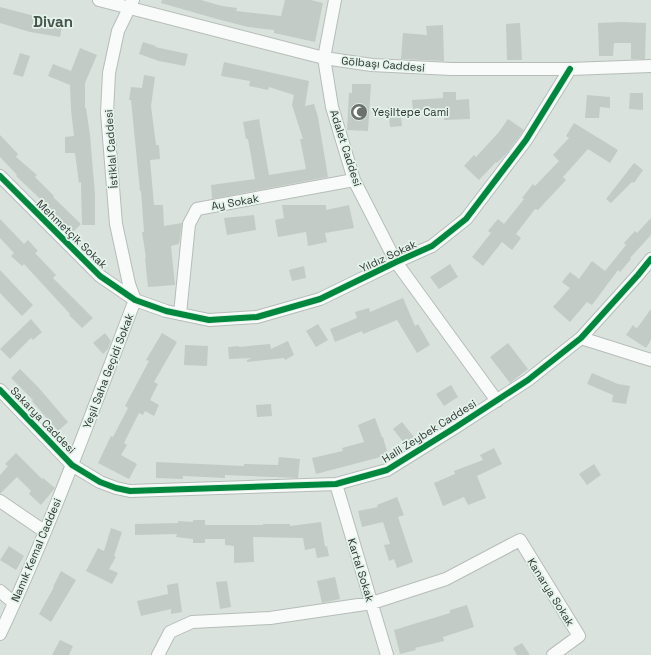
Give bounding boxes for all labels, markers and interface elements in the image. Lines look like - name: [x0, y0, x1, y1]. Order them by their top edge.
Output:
- district label: Divan: [33, 12, 73, 31]
- street label: Gölbaşı Caddesi: [341, 53, 426, 75]
- mosque icon: Yeşiltepe Cami: [349, 102, 369, 122]
- place label: Yeşiltepe Cami: [372, 105, 449, 119]
- street label: Adalet Caddesi: [327, 108, 365, 188]
- street label: İstiklal Caddesi: [101, 109, 121, 189]
- street label: Ay Sokak: [210, 191, 260, 213]
- street label: Mehmetçik Sokak: [34, 197, 110, 271]
- street label: Yıldız Sokak: [357, 237, 419, 275]
- street label: Yeşil Saha Geçidi Sokak: [80, 311, 137, 431]
- street label: Sakarya Caddesi: [8, 384, 79, 457]
- street label: Halil Zeybek Caddesi: [379, 396, 479, 466]
- street label: Namık Kemal Caddesi: [8, 496, 64, 604]
- street label: Kartal Sokak: [345, 537, 377, 603]
- street label: Kanarya Sokak: [524, 555, 578, 629]

